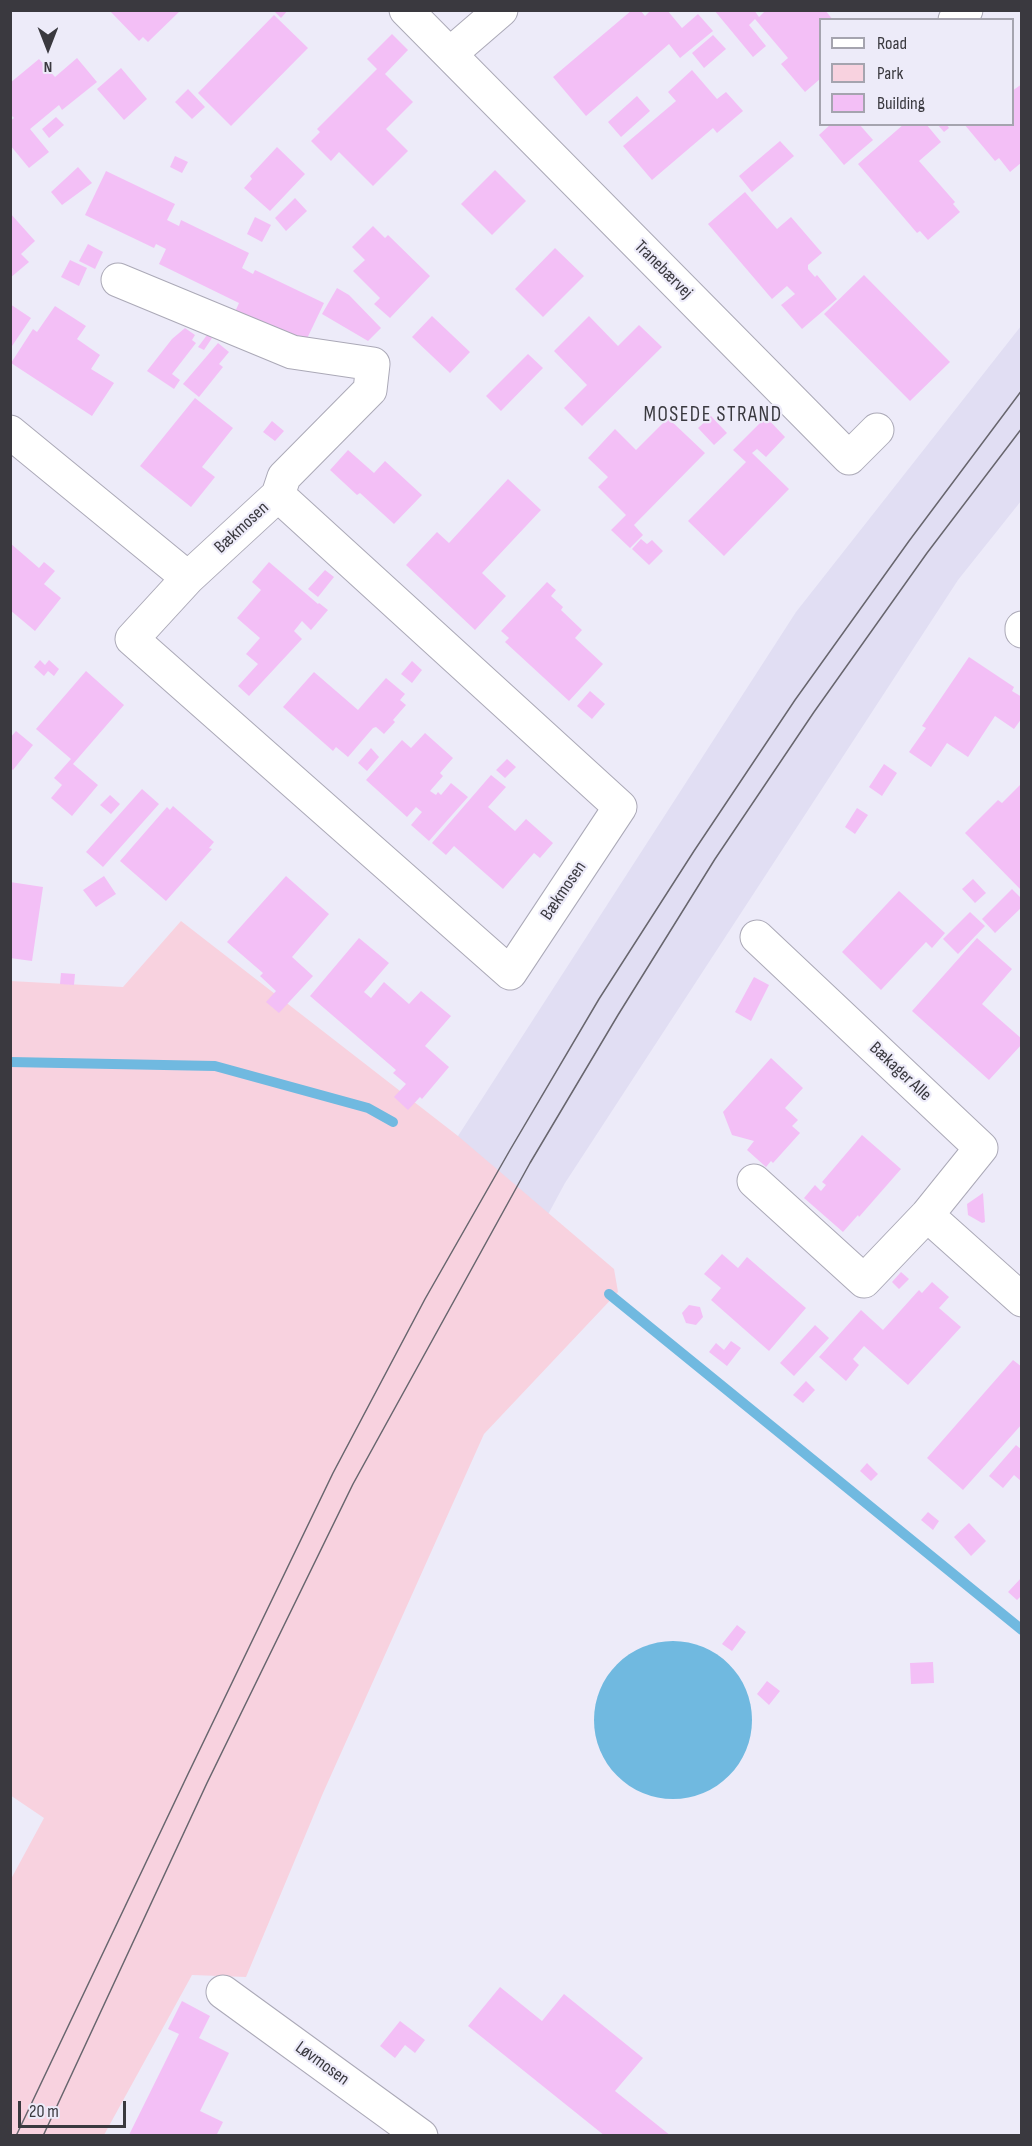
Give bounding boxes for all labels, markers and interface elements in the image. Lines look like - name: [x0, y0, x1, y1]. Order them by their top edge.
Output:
- north arrow: [18, 18, 78, 78]
- legend: [819, 18, 1014, 126]
- text: Road: [877, 33, 907, 54]
- text: N: [44, 57, 52, 76]
- text: Park: [877, 63, 903, 84]
- text: Building: [877, 93, 925, 114]
- street label: Tranebærvej: [629, 236, 697, 304]
- district label: MOSEDE STRAND: [643, 403, 783, 429]
- street label: Bækmosen: [210, 498, 274, 558]
- street label: Bækmosen: [537, 858, 591, 924]
- street label: Bækager Alle: [865, 1038, 935, 1106]
- street label: Løvmosen: [291, 2037, 353, 2091]
- scale bar: [21, 2089, 129, 2127]
- text: 20 m: [29, 2101, 59, 2122]

